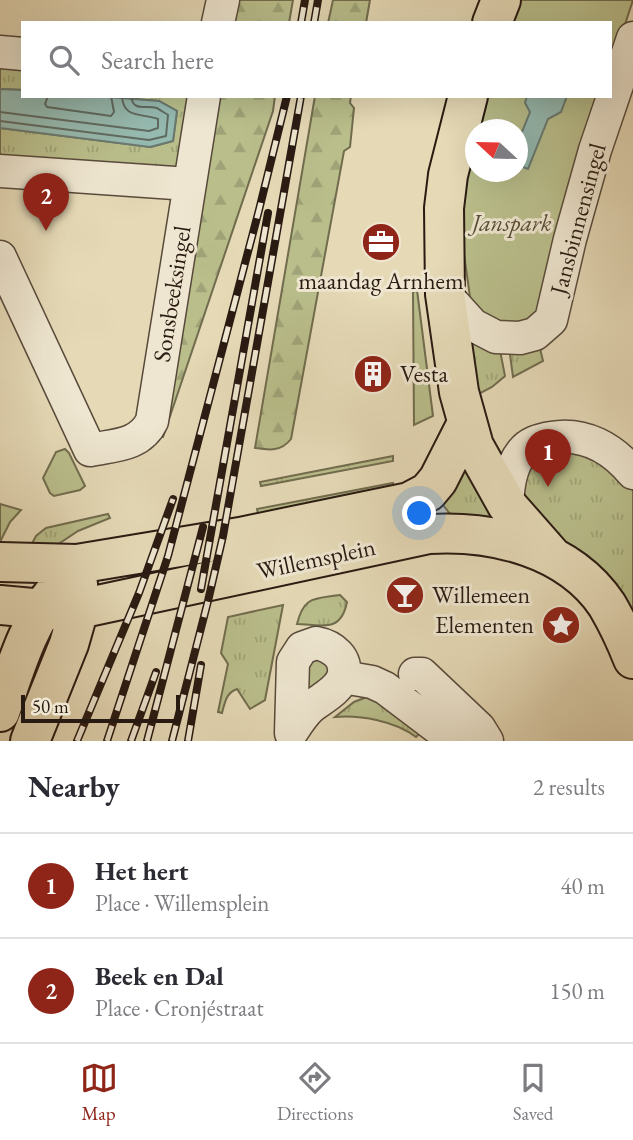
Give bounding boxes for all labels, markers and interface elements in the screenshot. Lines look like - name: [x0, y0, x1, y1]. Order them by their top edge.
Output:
- search box: [21, 21, 612, 98]
- icon: search: [45, 41, 83, 79]
- text: Search here: [101, 43, 214, 77]
- north arrow: [465, 119, 528, 182]
- street label: Jansbinnensingel: [542, 139, 613, 300]
- pin: 2: [23, 173, 69, 231]
- park label: Janspark: [467, 207, 552, 238]
- office icon: maandag Arnhem: [360, 221, 402, 263]
- street label: Sonsbeeksingel: [145, 223, 198, 364]
- place label: maandag Arnhem: [298, 265, 464, 296]
- building icon: Vesta: [352, 353, 394, 395]
- place label: Vesta: [400, 358, 448, 389]
- pin: 1: [525, 429, 571, 487]
- your location: [402, 496, 436, 530]
- street label: Willemsplein: [254, 531, 378, 586]
- bar icon: Willemeen: [384, 574, 426, 616]
- place label: Willemeen: [432, 579, 530, 610]
- place icon: Elementen: [540, 604, 582, 646]
- place label: Elementen: [435, 609, 534, 640]
- scale bar: [21, 692, 180, 724]
- text: 50 m: [32, 694, 69, 719]
- text: Nearby: [28, 767, 120, 806]
- text: 2 results: [533, 772, 605, 802]
- text: Het hert: [95, 854, 188, 888]
- text: 1: [45, 871, 57, 901]
- text: 40 m: [560, 871, 605, 901]
- text: Place · Willemsplein: [95, 888, 270, 918]
- text: Beek en Dal: [95, 959, 224, 993]
- text: 2: [45, 976, 57, 1006]
- text: 150 m: [549, 976, 605, 1006]
- text: Place · Cronjéstraat: [95, 993, 264, 1023]
- tab: Map: [80, 1059, 118, 1126]
- tab: Directions: [277, 1059, 353, 1126]
- tab: Saved: [513, 1059, 553, 1126]

